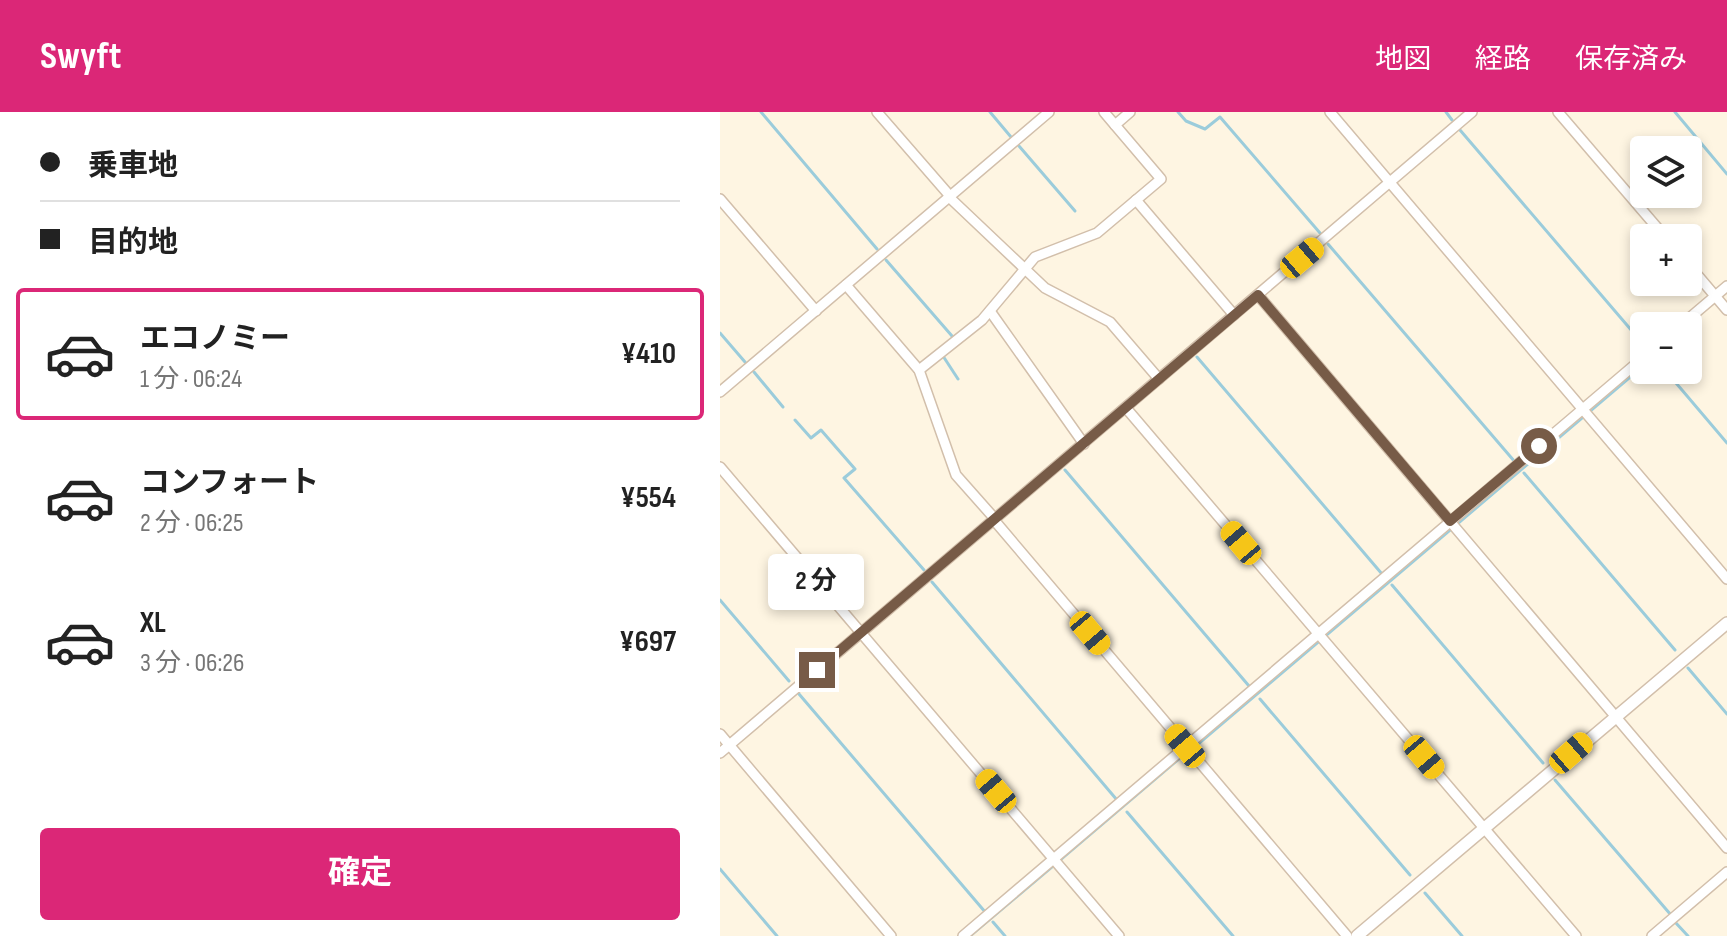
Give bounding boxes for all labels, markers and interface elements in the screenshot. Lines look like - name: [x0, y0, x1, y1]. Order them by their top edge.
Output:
- text: Swyft: [40, 34, 121, 79]
- text: 地図: [1375, 43, 1431, 76]
- text: 経路: [1475, 43, 1531, 76]
- text: 保存済み: [1575, 43, 1687, 76]
- map controls: [1630, 136, 1702, 384]
- button: layers: [1630, 136, 1702, 208]
- text: 乗車地: [88, 148, 178, 184]
- button: +: [1630, 224, 1702, 296]
- text: 目的地: [88, 225, 178, 261]
- car: [1276, 233, 1328, 283]
- button: −: [1630, 312, 1702, 384]
- icon: car: [44, 318, 116, 390]
- text: エコノミー: [140, 321, 290, 357]
- text: ¥410: [621, 336, 676, 372]
- text: 1 分 · 06:24: [140, 364, 242, 395]
- route start: [1521, 428, 1557, 464]
- icon: car: [44, 462, 116, 534]
- text: コンフォート: [140, 465, 319, 501]
- text: ¥554: [620, 480, 676, 516]
- text: 2 分 · 06:25: [140, 508, 243, 539]
- car: [1216, 517, 1266, 569]
- callout: 2 分: [769, 554, 865, 610]
- text: 2 分: [795, 566, 837, 597]
- text: XL: [140, 605, 166, 641]
- icon: car: [44, 606, 116, 678]
- car: [1065, 607, 1115, 659]
- text: ¥697: [619, 624, 676, 660]
- text: 3 分 · 06:26: [140, 648, 244, 679]
- route end: [799, 652, 835, 688]
- car: [1160, 720, 1210, 772]
- car: [1545, 728, 1597, 778]
- car: [1399, 731, 1449, 783]
- car: [971, 765, 1021, 817]
- button: 確定: [40, 828, 680, 920]

